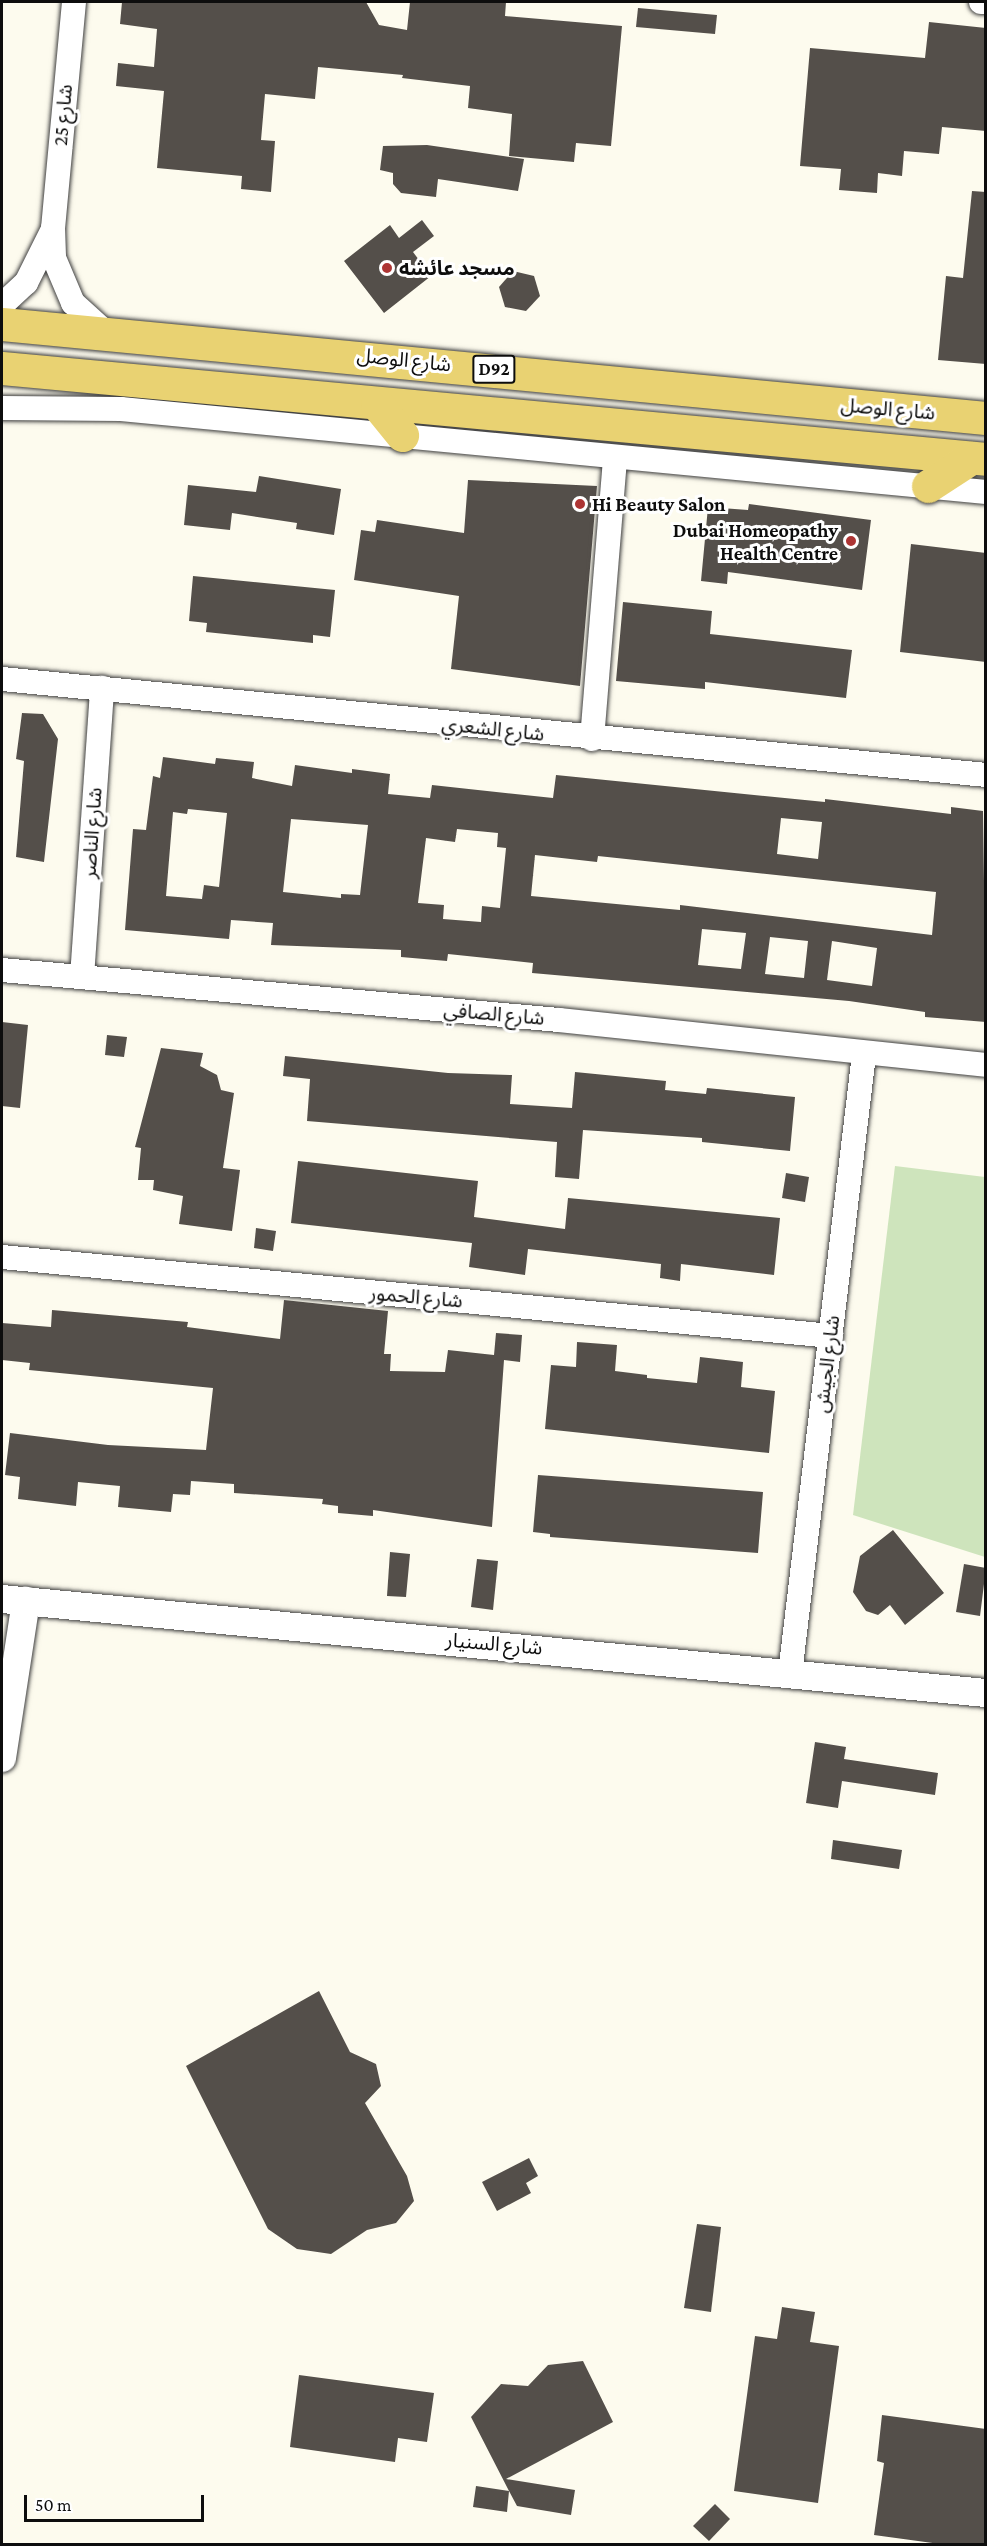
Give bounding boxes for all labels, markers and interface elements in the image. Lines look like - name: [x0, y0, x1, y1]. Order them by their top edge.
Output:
- street label: شارع 25: [48, 83, 78, 147]
- place label: مسجد عائشه: [399, 256, 515, 280]
- marker: مسجد عائشه: [380, 261, 394, 275]
- street label: شارع الوصل: [356, 343, 452, 377]
- road number: D92: [472, 354, 516, 384]
- street label: شارع الوصل: [840, 393, 936, 425]
- place label: Hi Beauty Salon: [592, 492, 726, 516]
- marker: Hi Beauty Salon: [573, 497, 587, 511]
- place label: Dubai Homeopathy Health Centre: [673, 518, 838, 565]
- marker: Dubai Homeopathy Health Centre: [842, 532, 860, 550]
- street label: شارع الشعري: [440, 712, 546, 746]
- street label: شارع الناصر: [77, 787, 107, 879]
- street label: شارع الصافي: [443, 998, 545, 1030]
- street label: شارع الحمور: [368, 1281, 464, 1313]
- street label: شارع الجيش: [809, 1314, 845, 1414]
- street label: شارع السنيار: [445, 1628, 543, 1660]
- scale bar: [27, 2483, 207, 2521]
- text: 50 m: [35, 2495, 72, 2515]

